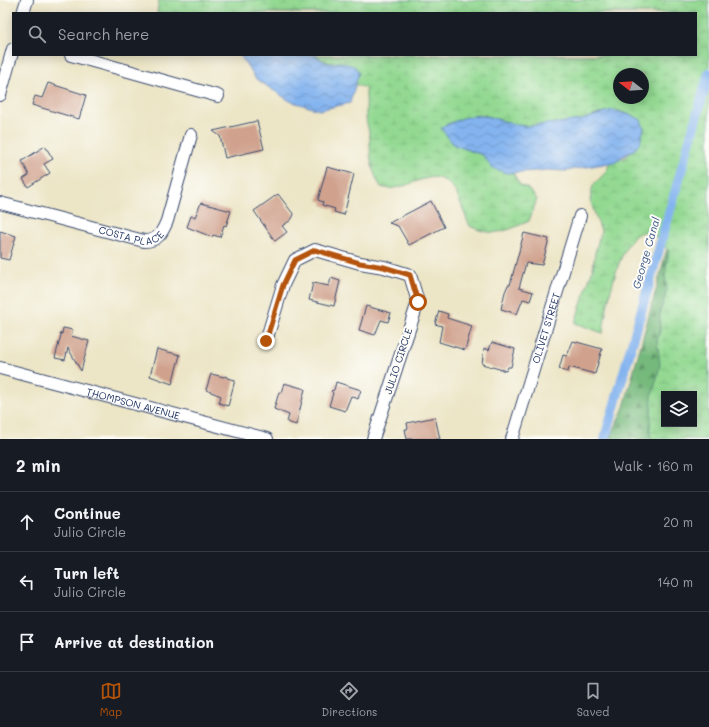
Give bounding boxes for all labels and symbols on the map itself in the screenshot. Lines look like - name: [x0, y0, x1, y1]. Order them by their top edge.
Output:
- north arrow: [613, 68, 649, 104]
- water label: George Canal: [628, 215, 663, 291]
- street label: COSTA PLACE: [97, 222, 167, 248]
- street label: OLIVET STREET: [528, 291, 563, 365]
- route start: [409, 293, 427, 311]
- street label: JULIO CIRCLE: [381, 326, 415, 396]
- route end: [257, 332, 275, 350]
- street label: THOMPSON AVENUE: [85, 384, 182, 423]

